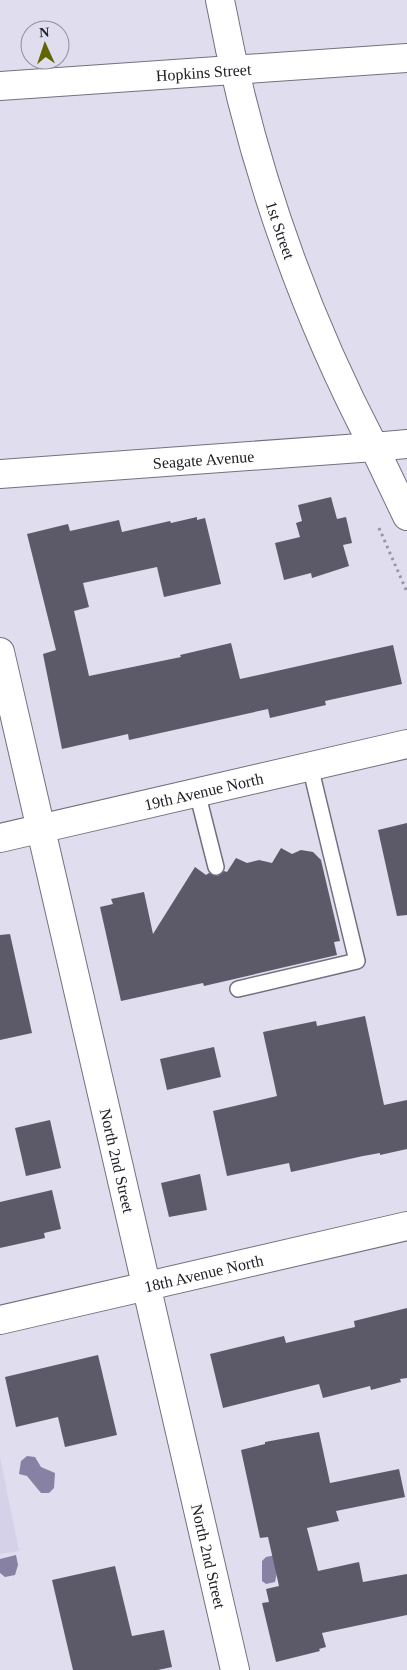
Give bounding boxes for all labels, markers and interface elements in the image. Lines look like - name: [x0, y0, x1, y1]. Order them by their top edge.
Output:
- north arrow: [20, 20, 70, 70]
- text: N: [39, 25, 50, 40]
- street label: Hopkins Street: [155, 60, 252, 84]
- street label: 1st Street: [263, 199, 299, 262]
- street label: Seagate Avenue: [152, 447, 255, 471]
- street label: 19th Avenue North: [143, 769, 265, 813]
- street label: North 2nd Street: [97, 1107, 138, 1215]
- street label: 18th Avenue North: [143, 1251, 265, 1295]
- street label: North 2nd Street: [188, 1502, 229, 1611]

